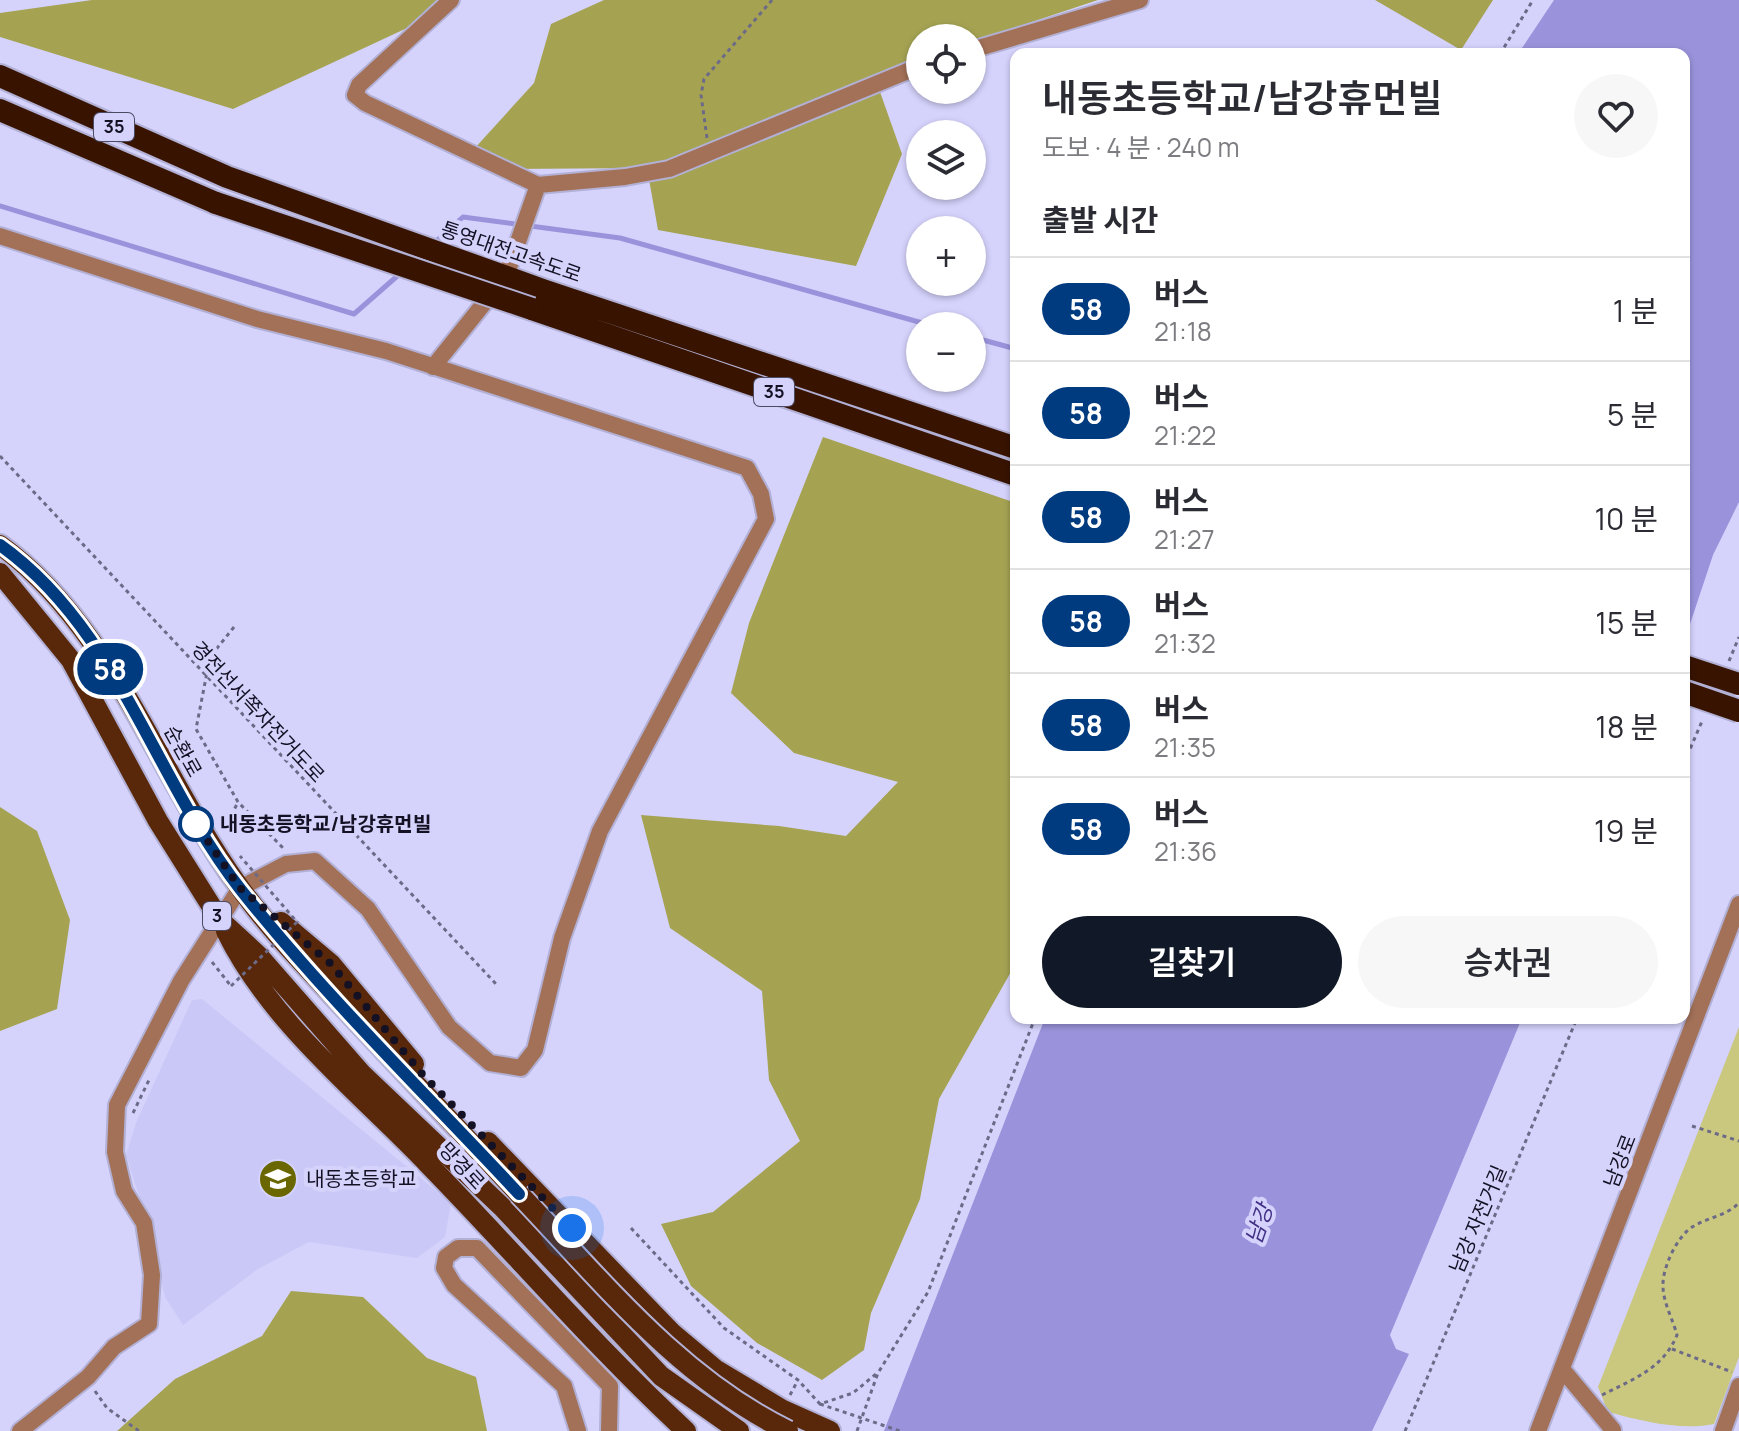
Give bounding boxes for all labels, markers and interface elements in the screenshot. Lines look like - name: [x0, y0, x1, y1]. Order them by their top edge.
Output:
- map controls: [906, 24, 986, 392]
- button: locate: [906, 24, 986, 104]
- text: 내동초등학교/남강휴먼빌: [1042, 71, 1442, 123]
- button: heart: [1574, 74, 1658, 158]
- road number: 35: [94, 113, 134, 141]
- button: layers: [906, 120, 986, 200]
- text: 도보 · 4 분 · 240 m: [1042, 129, 1240, 165]
- text: 출발 시간: [1042, 199, 1158, 240]
- street label: 통영대전고속도로: [437, 215, 585, 288]
- button: +: [906, 216, 986, 296]
- text: 버스: [1154, 272, 1209, 313]
- text: 58: [1069, 290, 1103, 328]
- text: 1 분: [1613, 290, 1658, 331]
- button: −: [906, 312, 986, 392]
- text: 21:18: [1154, 313, 1212, 349]
- text: 버스: [1154, 376, 1209, 417]
- road number: 35: [754, 378, 794, 406]
- text: 58: [1069, 394, 1103, 432]
- text: 5 분: [1607, 394, 1658, 435]
- text: 21:22: [1154, 417, 1216, 453]
- text: 버스: [1154, 480, 1209, 521]
- text: 58: [1069, 498, 1103, 536]
- text: 10 분: [1594, 498, 1658, 539]
- text: 21:27: [1154, 521, 1215, 557]
- text: 버스: [1154, 584, 1209, 625]
- text: 58: [1069, 602, 1103, 640]
- text: 15 분: [1595, 602, 1658, 643]
- text: 21:32: [1154, 625, 1216, 661]
- street label: 경전선서쪽자전거도로: [186, 635, 331, 788]
- line badge: 58: [74, 643, 146, 695]
- text: 58: [93, 650, 127, 688]
- text: 버스: [1154, 688, 1209, 729]
- text: 58: [1069, 706, 1103, 744]
- text: 18 분: [1595, 706, 1658, 747]
- street label: 순환로: [158, 720, 209, 781]
- text: 21:35: [1154, 729, 1216, 765]
- text: 버스: [1154, 792, 1209, 833]
- marker: 내동초등학교/남강휴먼빌: [179, 807, 213, 841]
- place label: 내동초등학교/남강휴먼빌: [220, 810, 431, 837]
- text: 58: [1069, 810, 1103, 848]
- text: 19 분: [1594, 810, 1658, 851]
- text: 21:36: [1154, 833, 1217, 869]
- road number: 3: [203, 902, 231, 930]
- button: 길찾기: [1042, 916, 1342, 1008]
- button: 승차권: [1358, 916, 1658, 1008]
- street label: 남강로: [1597, 1130, 1642, 1191]
- street label: 망경로: [434, 1136, 491, 1195]
- school or university icon: 내동초등학교: [257, 1158, 299, 1200]
- street label: 남강 자전거길: [1443, 1161, 1512, 1277]
- place label: 내동초등학교: [306, 1165, 416, 1192]
- water label: 남강: [1238, 1197, 1281, 1248]
- your location: [552, 1208, 592, 1248]

